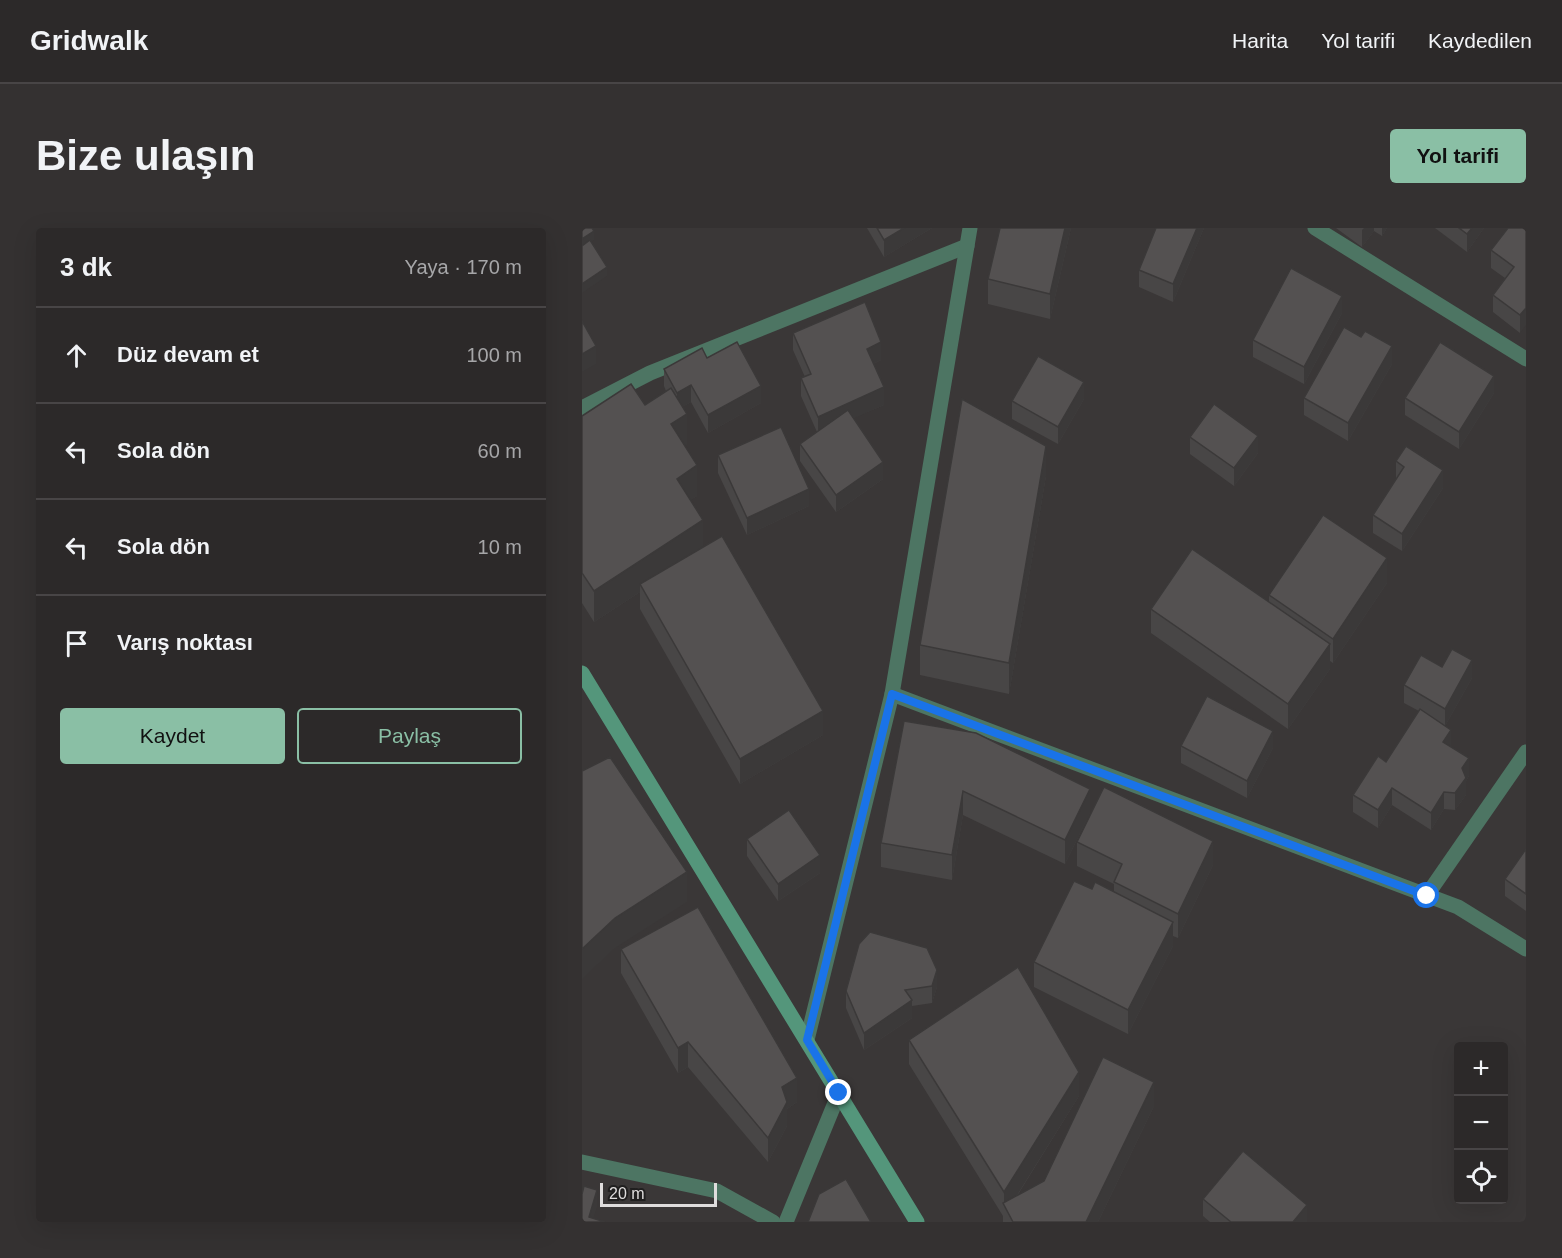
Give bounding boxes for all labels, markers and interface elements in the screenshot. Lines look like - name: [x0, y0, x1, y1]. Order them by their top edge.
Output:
- text: Gridwalk: [30, 25, 148, 56]
- text: Harita: [1232, 29, 1288, 52]
- text: Yol tarifi: [1321, 29, 1395, 52]
- text: Kaydedilen: [1428, 29, 1532, 52]
- button: Yol tarifi: [1390, 129, 1526, 183]
- text: Bize ulaşın: [36, 132, 255, 179]
- text: 3 dk: [60, 252, 112, 282]
- text: Yaya · 170 m: [405, 256, 522, 278]
- icon: ahead: [60, 339, 93, 372]
- text: Düz devam et: [117, 342, 259, 367]
- text: 100 m: [466, 344, 522, 366]
- icon: left: [60, 435, 93, 468]
- text: Sola dön: [117, 438, 210, 463]
- text: 60 m: [478, 440, 522, 462]
- icon: left: [60, 531, 93, 564]
- text: Sola dön: [117, 534, 210, 559]
- text: 10 m: [478, 536, 522, 558]
- icon: arrive: [60, 627, 93, 660]
- text: Varış noktası: [117, 630, 253, 655]
- button: Kaydet: [60, 708, 285, 764]
- button: Paylaş: [297, 708, 522, 764]
- route start: [1413, 882, 1439, 908]
- map controls: [1454, 1042, 1508, 1204]
- button: +: [1454, 1042, 1508, 1096]
- route end: [825, 1079, 851, 1105]
- button: −: [1454, 1096, 1508, 1150]
- button: locate: [1454, 1150, 1508, 1204]
- scale bar: [600, 1180, 717, 1208]
- text: 20 m: [609, 1185, 645, 1202]

